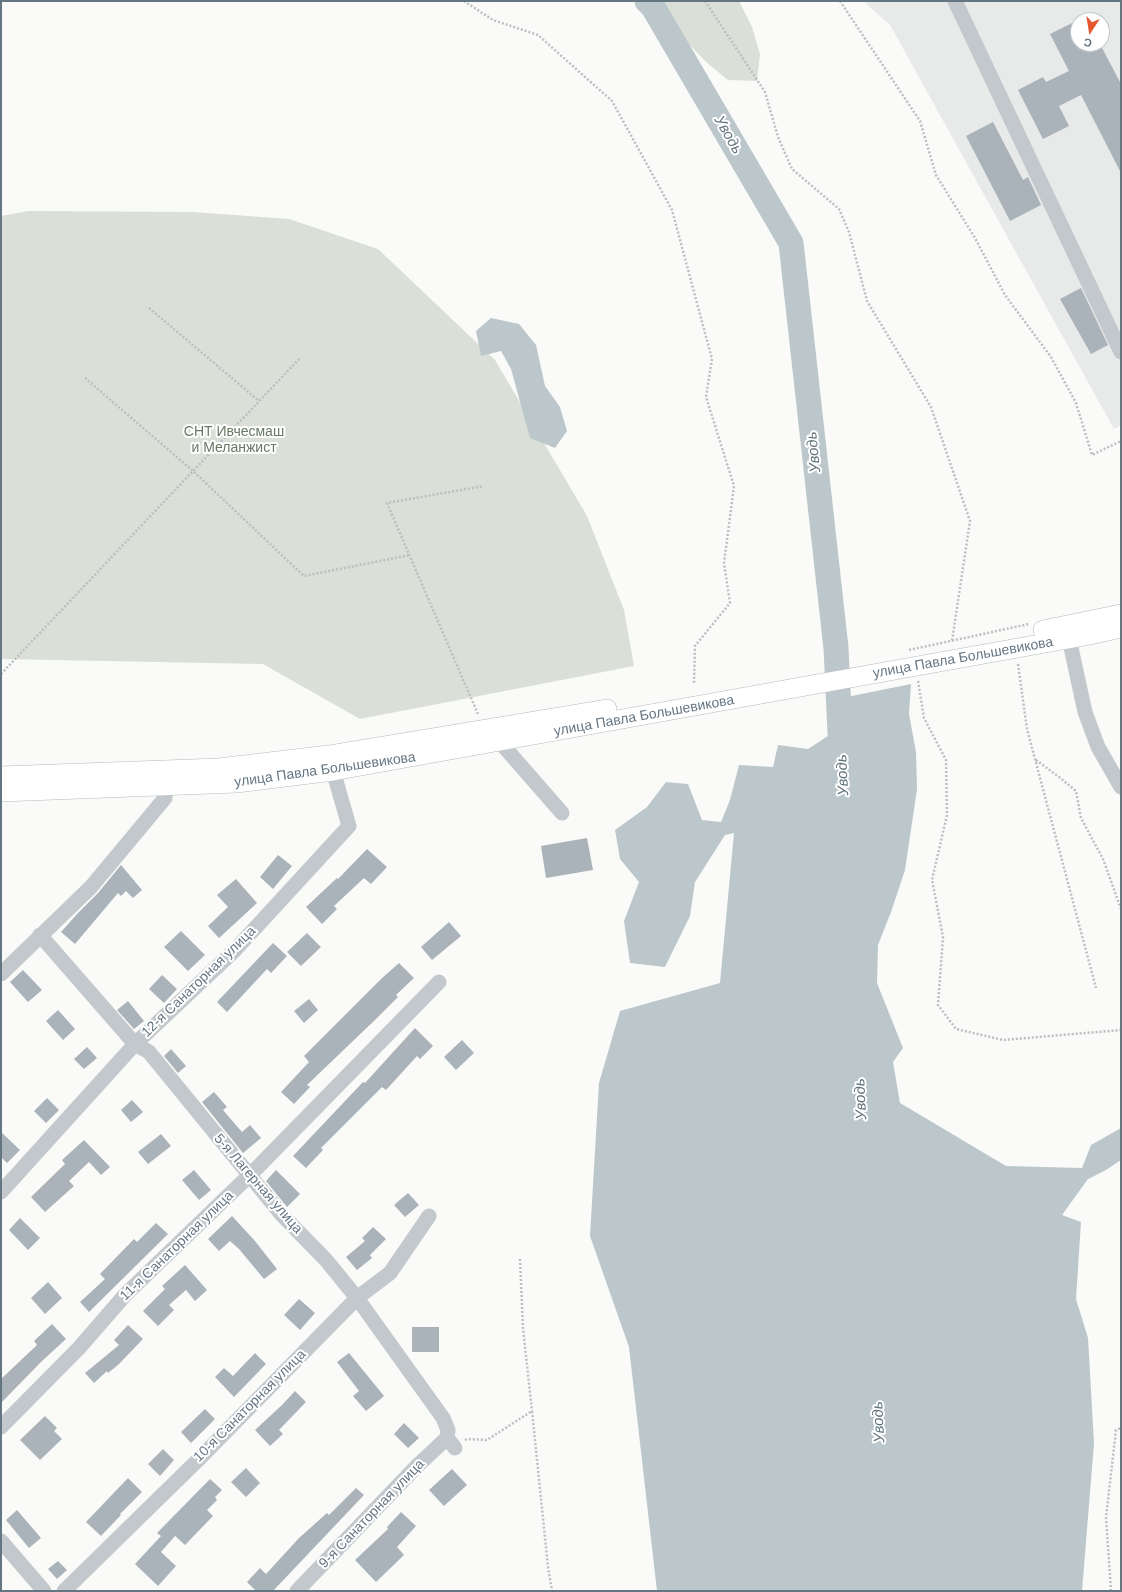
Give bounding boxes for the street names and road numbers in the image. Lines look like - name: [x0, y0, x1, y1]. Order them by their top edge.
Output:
- street label: улица Павла Большевикова: [872, 634, 1054, 682]
- street label: улица Павла Большевикова: [553, 692, 735, 740]
- street label: улица Павла Большевикова: [233, 749, 417, 791]
- street label: 12-я Санаторная улица: [138, 923, 260, 1041]
- street label: 5-я Лагерная улица: [210, 1131, 306, 1237]
- street label: 11-я Санаторная улица: [117, 1187, 237, 1305]
- street label: 10-я Санаторная улица: [190, 1346, 310, 1466]
- street label: 9-я Санаторная улица: [316, 1456, 428, 1572]

